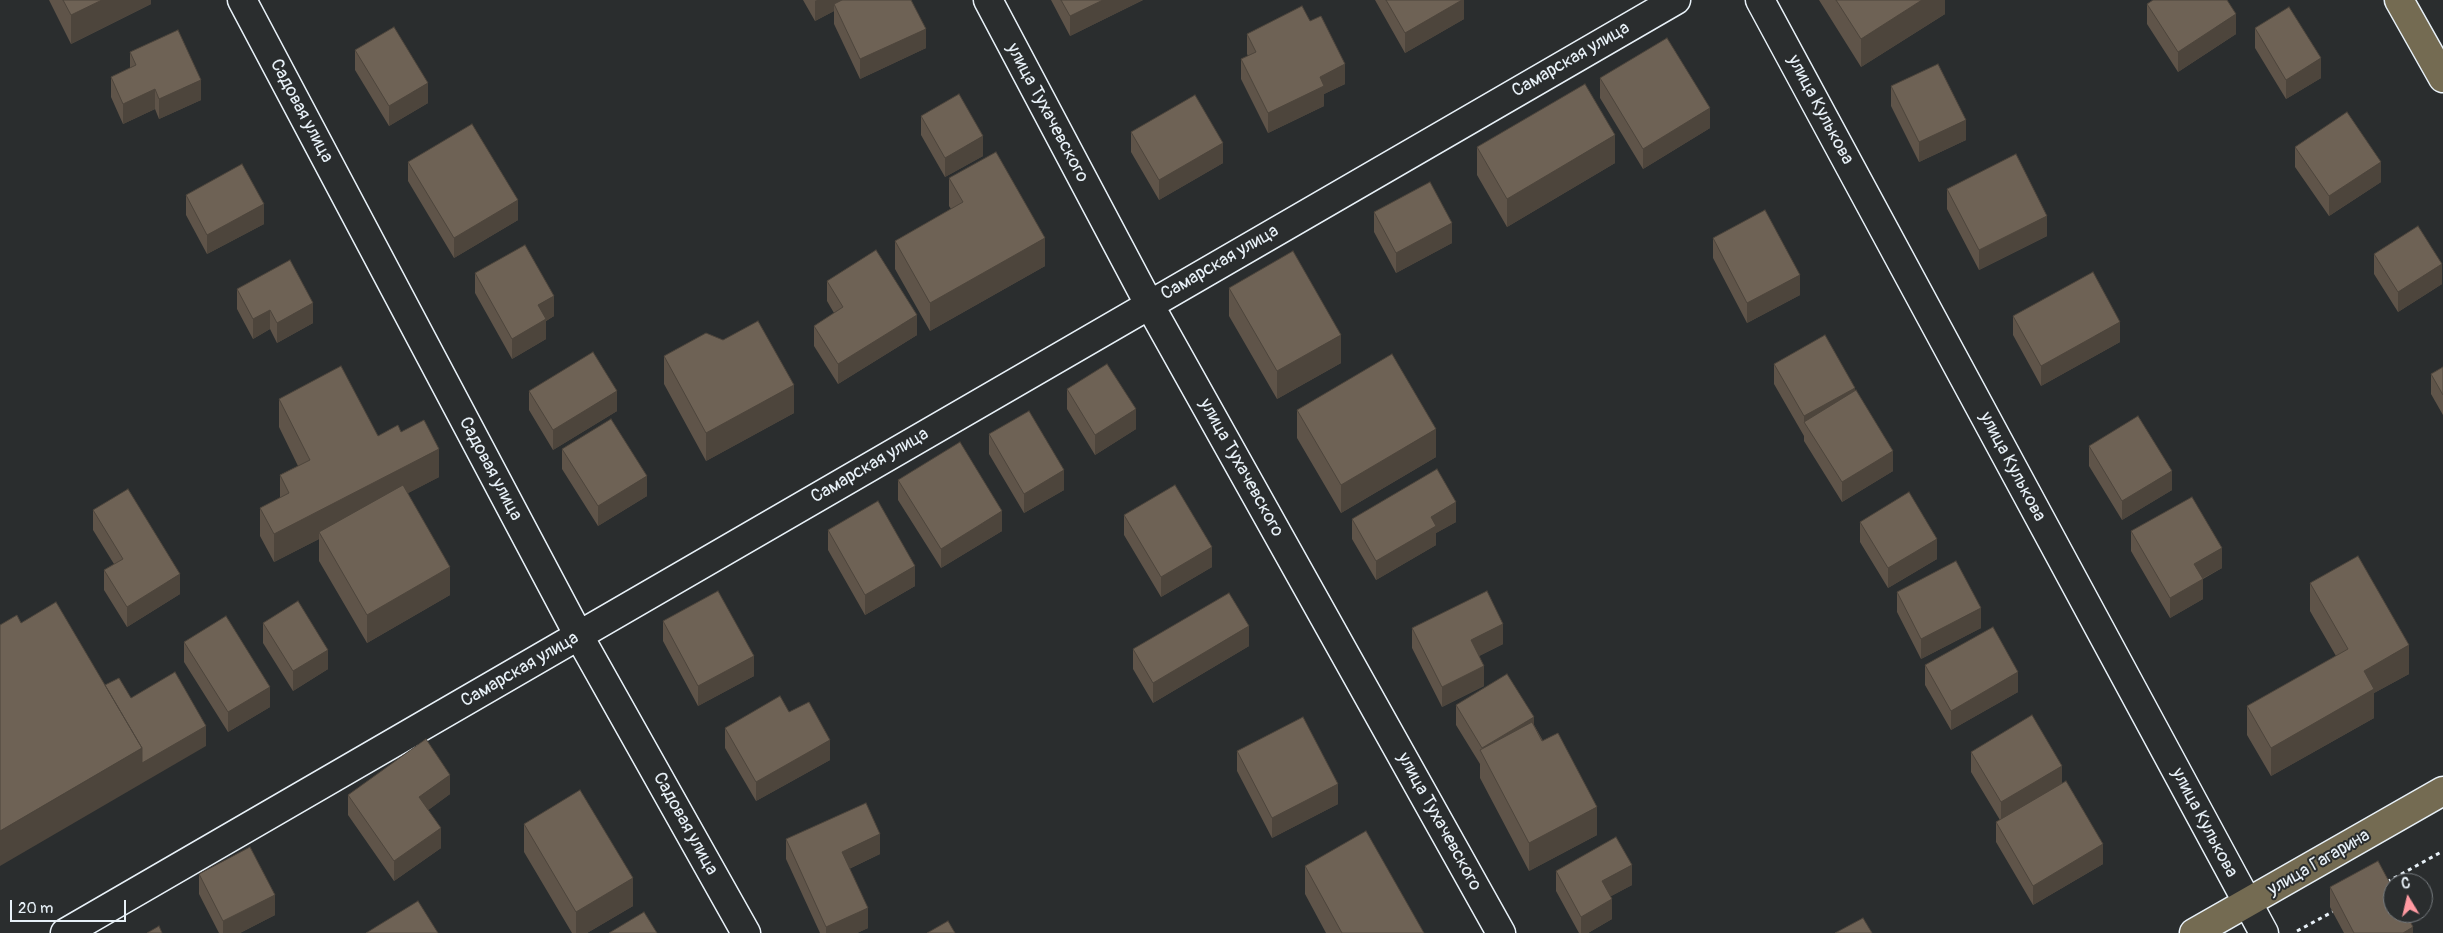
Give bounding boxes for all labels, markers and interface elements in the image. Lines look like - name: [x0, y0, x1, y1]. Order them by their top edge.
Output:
- street label: Самарская улица: [1508, 18, 1634, 102]
- street label: улица Тухачевского: [1001, 40, 1093, 186]
- street label: улица Кулькова: [1782, 52, 1858, 168]
- street label: Садовая улица: [265, 55, 337, 167]
- street label: Самарская улица: [1157, 221, 1283, 305]
- street label: улица Тухачевского: [1194, 395, 1288, 541]
- street label: улица Кулькова: [1974, 409, 2050, 525]
- street label: Садовая улица: [454, 413, 526, 525]
- street label: Самарская улица: [807, 424, 933, 508]
- street label: Самарская улица: [457, 628, 583, 712]
- street label: улица Тухачевского: [1392, 749, 1486, 895]
- street label: улица Кулькова: [2166, 765, 2242, 881]
- street label: Садовая улица: [648, 769, 722, 879]
- street label: улица Гагарина: [2264, 825, 2374, 901]
- north arrow: [2383, 873, 2433, 923]
- text: С: [2400, 875, 2411, 893]
- scale bar: [12, 890, 129, 922]
- text: 20 m: [18, 899, 53, 918]

